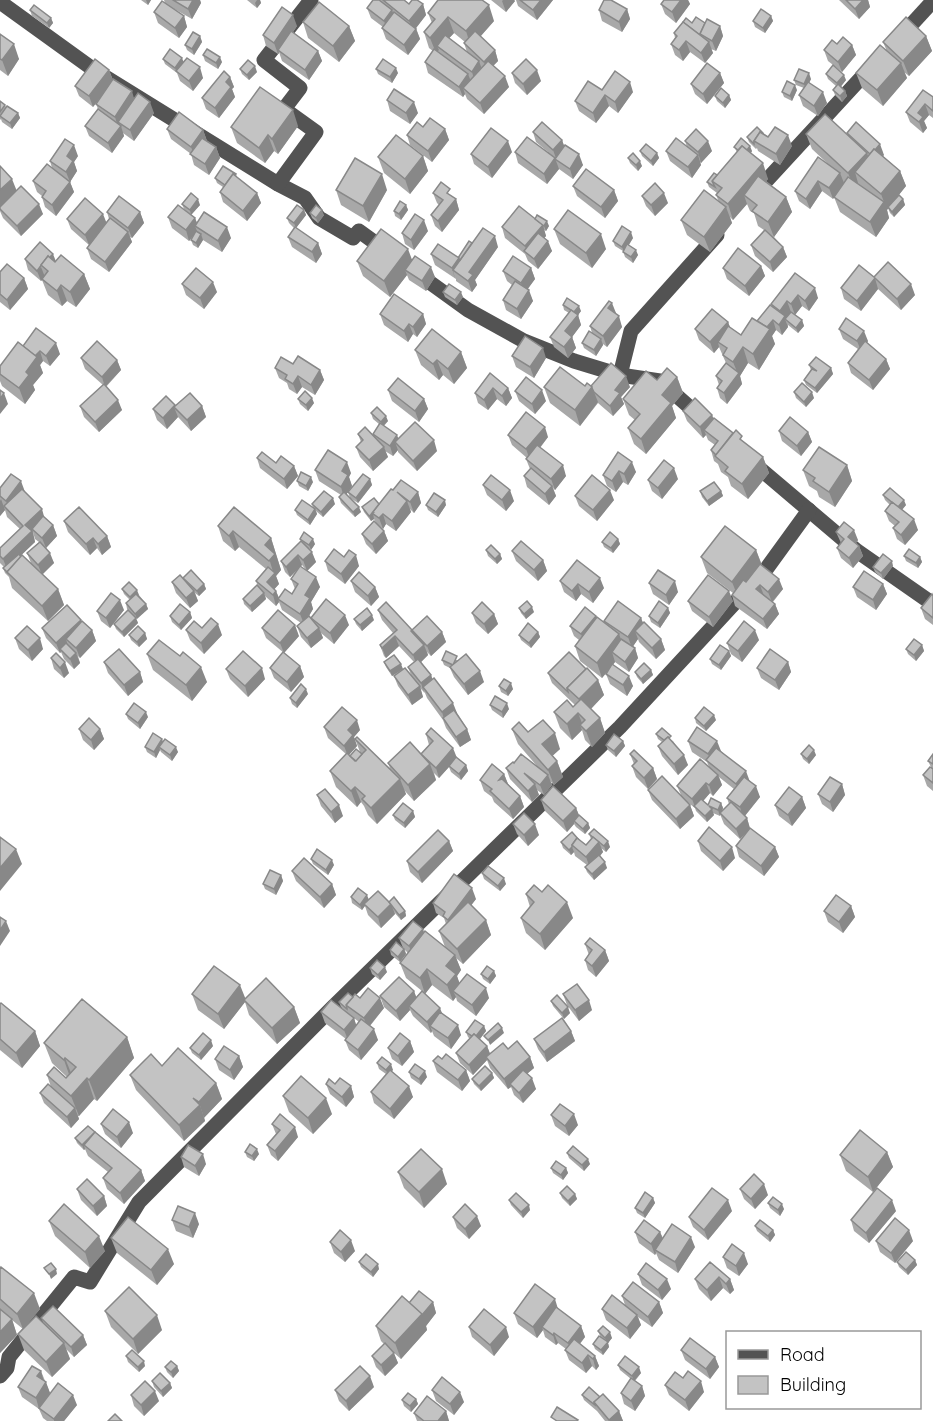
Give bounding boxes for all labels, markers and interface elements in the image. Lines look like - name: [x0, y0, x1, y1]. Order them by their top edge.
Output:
- legend: [726, 1331, 921, 1409]
- text: Road: [780, 1343, 825, 1366]
- text: Building: [780, 1373, 846, 1396]

